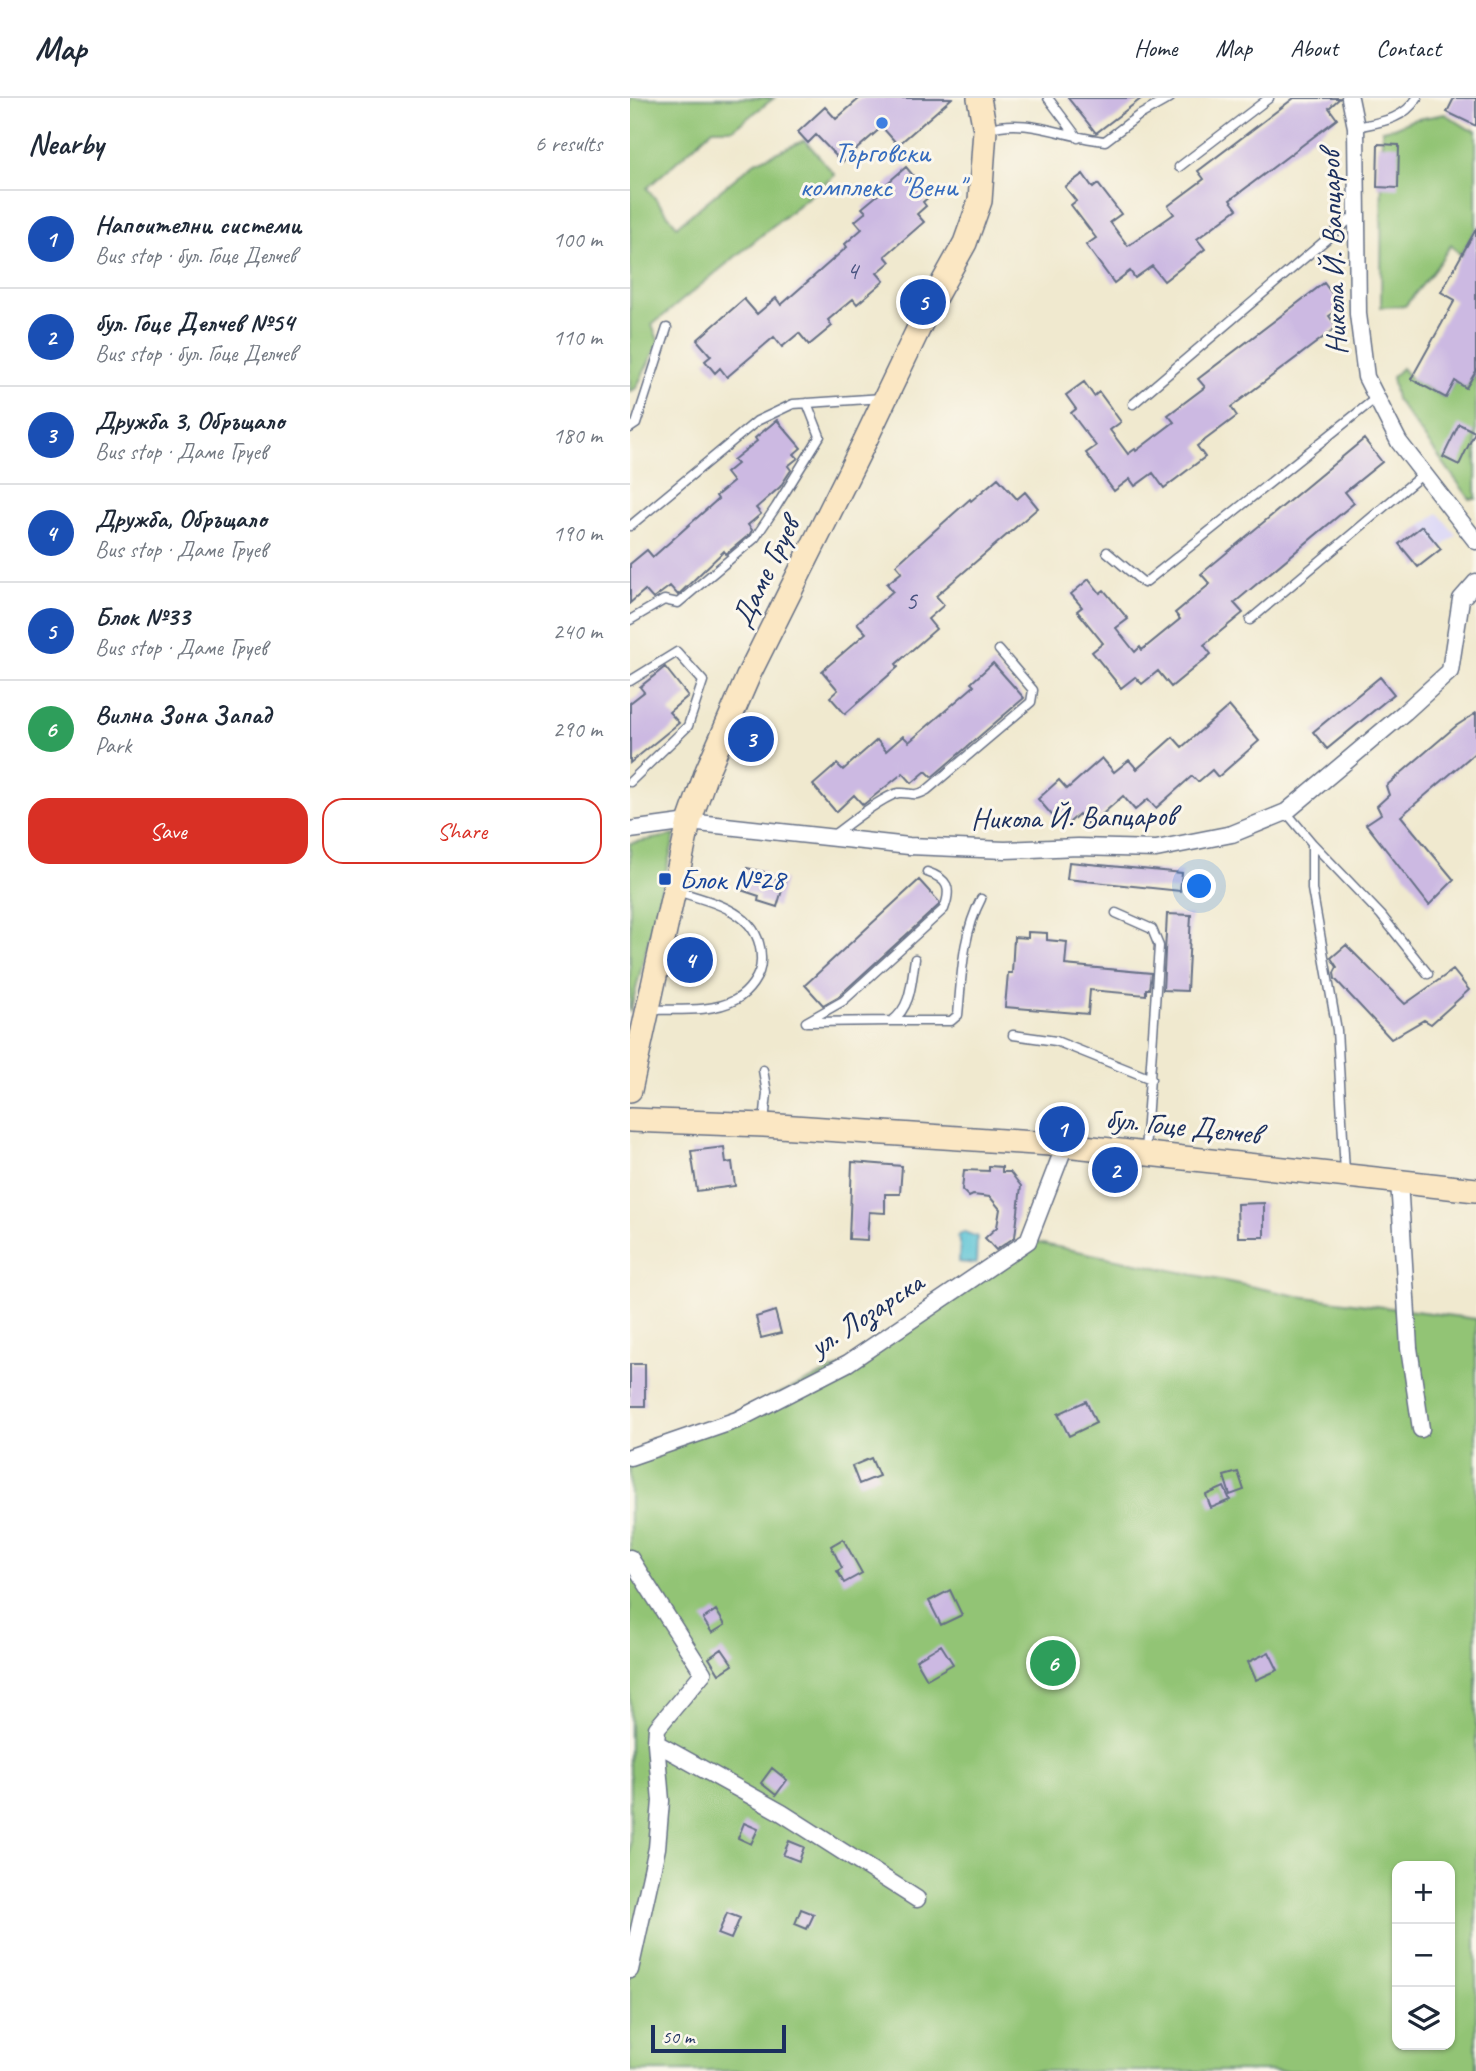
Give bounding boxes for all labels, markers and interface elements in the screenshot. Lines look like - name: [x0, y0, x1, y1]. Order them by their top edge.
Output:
- text: Map: [35, 27, 86, 69]
- text: Home: [1134, 33, 1177, 63]
- text: Map: [1215, 33, 1252, 63]
- text: About: [1290, 33, 1338, 63]
- text: Contact: [1376, 33, 1441, 63]
- marker: Търговски комплекс "Вени": [874, 115, 890, 131]
- text: Nearby: [28, 125, 104, 163]
- text: 6 results: [535, 129, 602, 158]
- place label: Търговски комплекс "Вени": [799, 133, 970, 205]
- street label: Никола Й. Вапцаров: [1310, 143, 1356, 356]
- text: Напоителни системи: [95, 208, 301, 241]
- text: 1: [46, 225, 56, 254]
- text: 100 m: [553, 225, 602, 254]
- text: Bus stop · бул. Гоце Делчев: [95, 241, 296, 270]
- house number: 4: [846, 254, 860, 287]
- pin: 5: [900, 276, 946, 328]
- text: бул. Гоце Делчев №54: [95, 306, 294, 339]
- text: 2: [46, 323, 56, 352]
- text: 110 m: [553, 323, 602, 352]
- text: Bus stop · бул. Гоце Делчев: [95, 339, 296, 368]
- text: Дружба 3, Обръщало: [95, 404, 285, 437]
- text: 3: [46, 421, 56, 450]
- text: 180 m: [553, 421, 602, 450]
- text: Bus stop · Даме Груев: [95, 437, 267, 466]
- text: Дружба, Обръщало: [95, 502, 267, 535]
- street label: Даме Груев: [722, 506, 810, 633]
- text: 4: [46, 519, 56, 548]
- text: 190 m: [553, 519, 602, 548]
- text: Bus stop · Даме Груев: [95, 535, 267, 564]
- house number: 5: [905, 584, 918, 617]
- text: Блок №33: [95, 600, 190, 633]
- text: 5: [46, 617, 56, 646]
- text: 240 m: [553, 617, 602, 646]
- text: Bus stop · Даме Груев: [95, 633, 267, 662]
- text: Вилна Зона Запад: [95, 698, 271, 731]
- pin: 3: [728, 713, 774, 765]
- text: 6: [46, 715, 56, 744]
- text: 290 m: [553, 715, 602, 744]
- text: Park: [95, 731, 131, 760]
- street label: Никола Й. Вапцаров: [971, 796, 1182, 838]
- button: Save: [28, 798, 308, 864]
- button: Share: [322, 798, 602, 864]
- place label: Блок №28: [679, 860, 788, 898]
- your location: [1182, 869, 1216, 903]
- marker: Блок №28: [657, 871, 673, 887]
- pin: 4: [667, 934, 713, 986]
- street label: бул. Гоце Делчев: [1104, 1099, 1269, 1154]
- pin: 1: [1039, 1103, 1085, 1155]
- pin: 2: [1092, 1144, 1138, 1196]
- street label: ул. Лозарска: [800, 1262, 932, 1366]
- pin: 6: [1030, 1637, 1076, 1689]
- map controls: [1392, 1861, 1455, 2050]
- button: +: [1392, 1861, 1455, 1924]
- button: −: [1392, 1924, 1455, 1987]
- button: layers: [1392, 1987, 1455, 2050]
- scale bar: [651, 2022, 786, 2054]
- text: 50 m: [662, 2025, 694, 2049]

